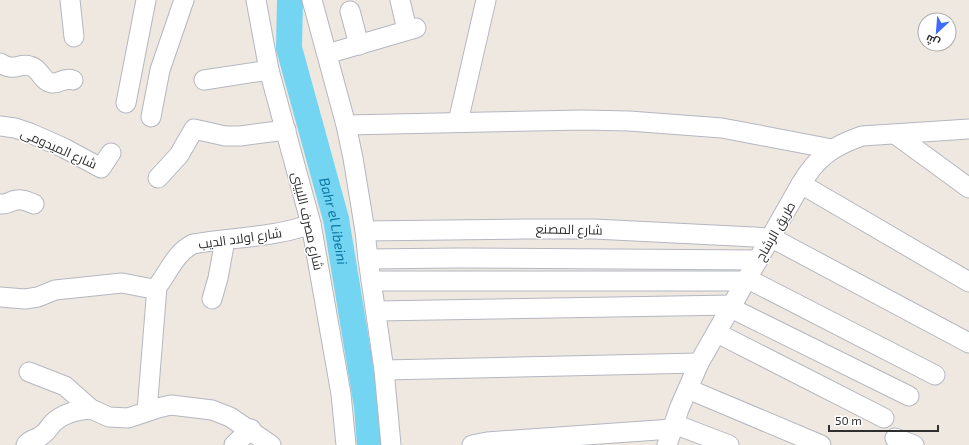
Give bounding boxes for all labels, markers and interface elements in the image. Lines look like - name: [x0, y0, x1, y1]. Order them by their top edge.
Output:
- north arrow: [917, 12, 957, 52]
- text: ش: [923, 32, 942, 50]
- street label: شارع الميدومى: [18, 124, 100, 173]
- street label: شارع مصرف اللبينى: [288, 170, 327, 272]
- water label: Bahr el Libeini: [316, 176, 352, 266]
- street label: طريق الرشاح: [752, 199, 799, 264]
- street label: شارع المصنع: [535, 220, 603, 239]
- street label: شارع اولاد الديب: [197, 224, 283, 253]
- scale bar: [829, 407, 938, 433]
- text: 50 m: [835, 413, 862, 427]

